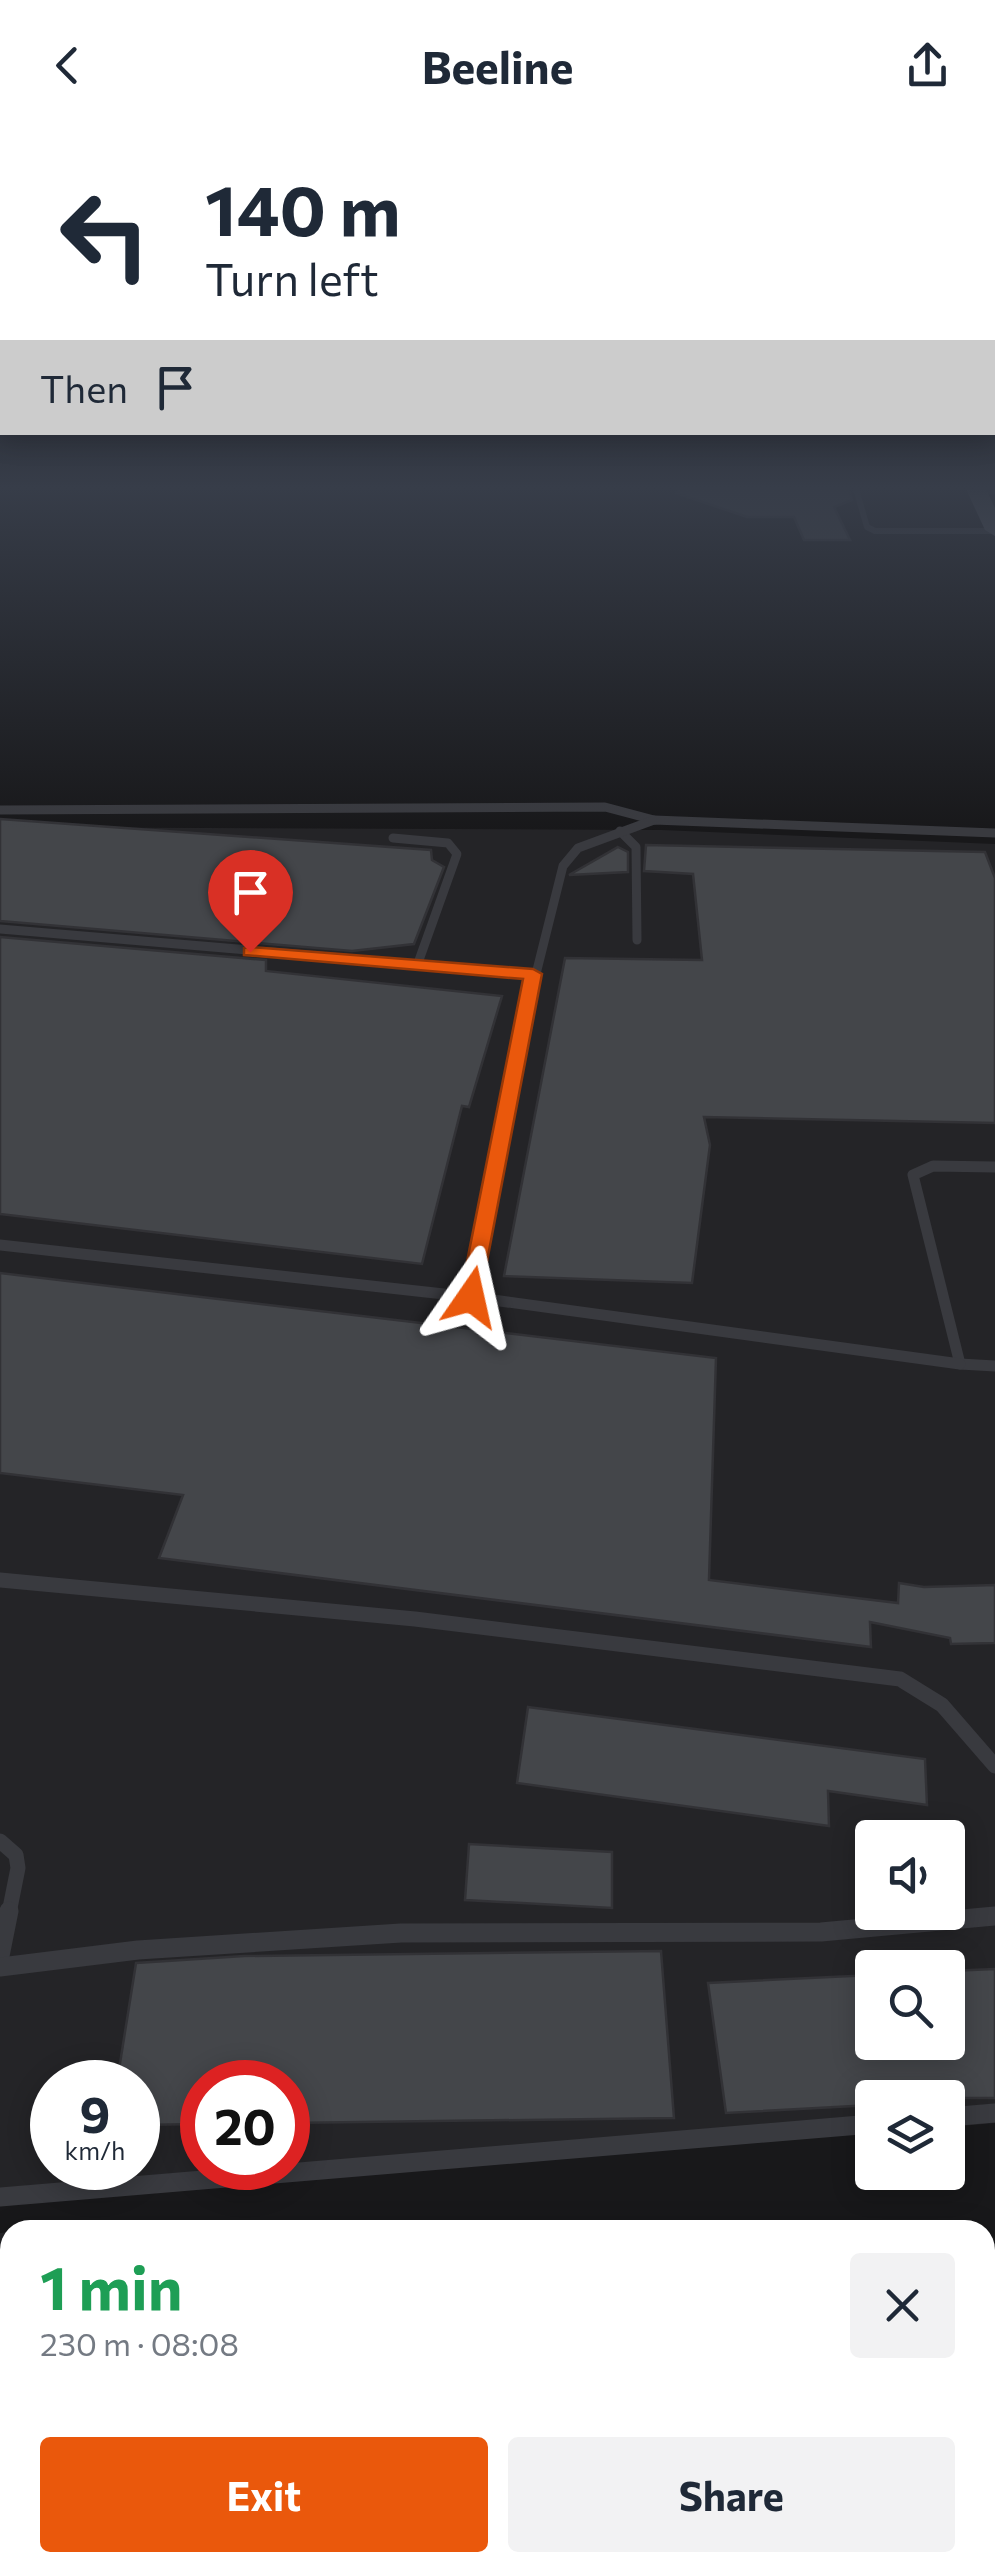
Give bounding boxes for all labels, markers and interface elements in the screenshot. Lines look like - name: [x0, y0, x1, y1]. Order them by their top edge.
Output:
- icon: back: [40, 38, 95, 93]
- text: Beeline: [422, 38, 573, 93]
- icon: share: [900, 38, 955, 93]
- text: 140 m: [205, 165, 401, 250]
- icon: left: [40, 170, 170, 300]
- text: Turn left: [205, 250, 379, 305]
- icon: arrive: [148, 360, 203, 415]
- text: Then: [40, 364, 128, 411]
- pin: [208, 850, 293, 953]
- icon: arrive: [223, 865, 278, 920]
- position arrow: [419, 1245, 523, 1349]
- map controls: [855, 1820, 965, 2190]
- button: sound: [855, 1820, 965, 1930]
- button: search: [855, 1950, 965, 2060]
- speed limit sign: 20: [180, 2060, 310, 2190]
- button: layers: [855, 2080, 965, 2190]
- text: 9: [80, 2082, 110, 2143]
- text: km/h: [65, 2135, 125, 2165]
- text: 1 min: [40, 2249, 182, 2322]
- button: close: [850, 2253, 955, 2358]
- text: 230 m · 08:08: [40, 2323, 239, 2363]
- button: Exit: [40, 2437, 488, 2552]
- button: Share: [508, 2437, 955, 2552]

